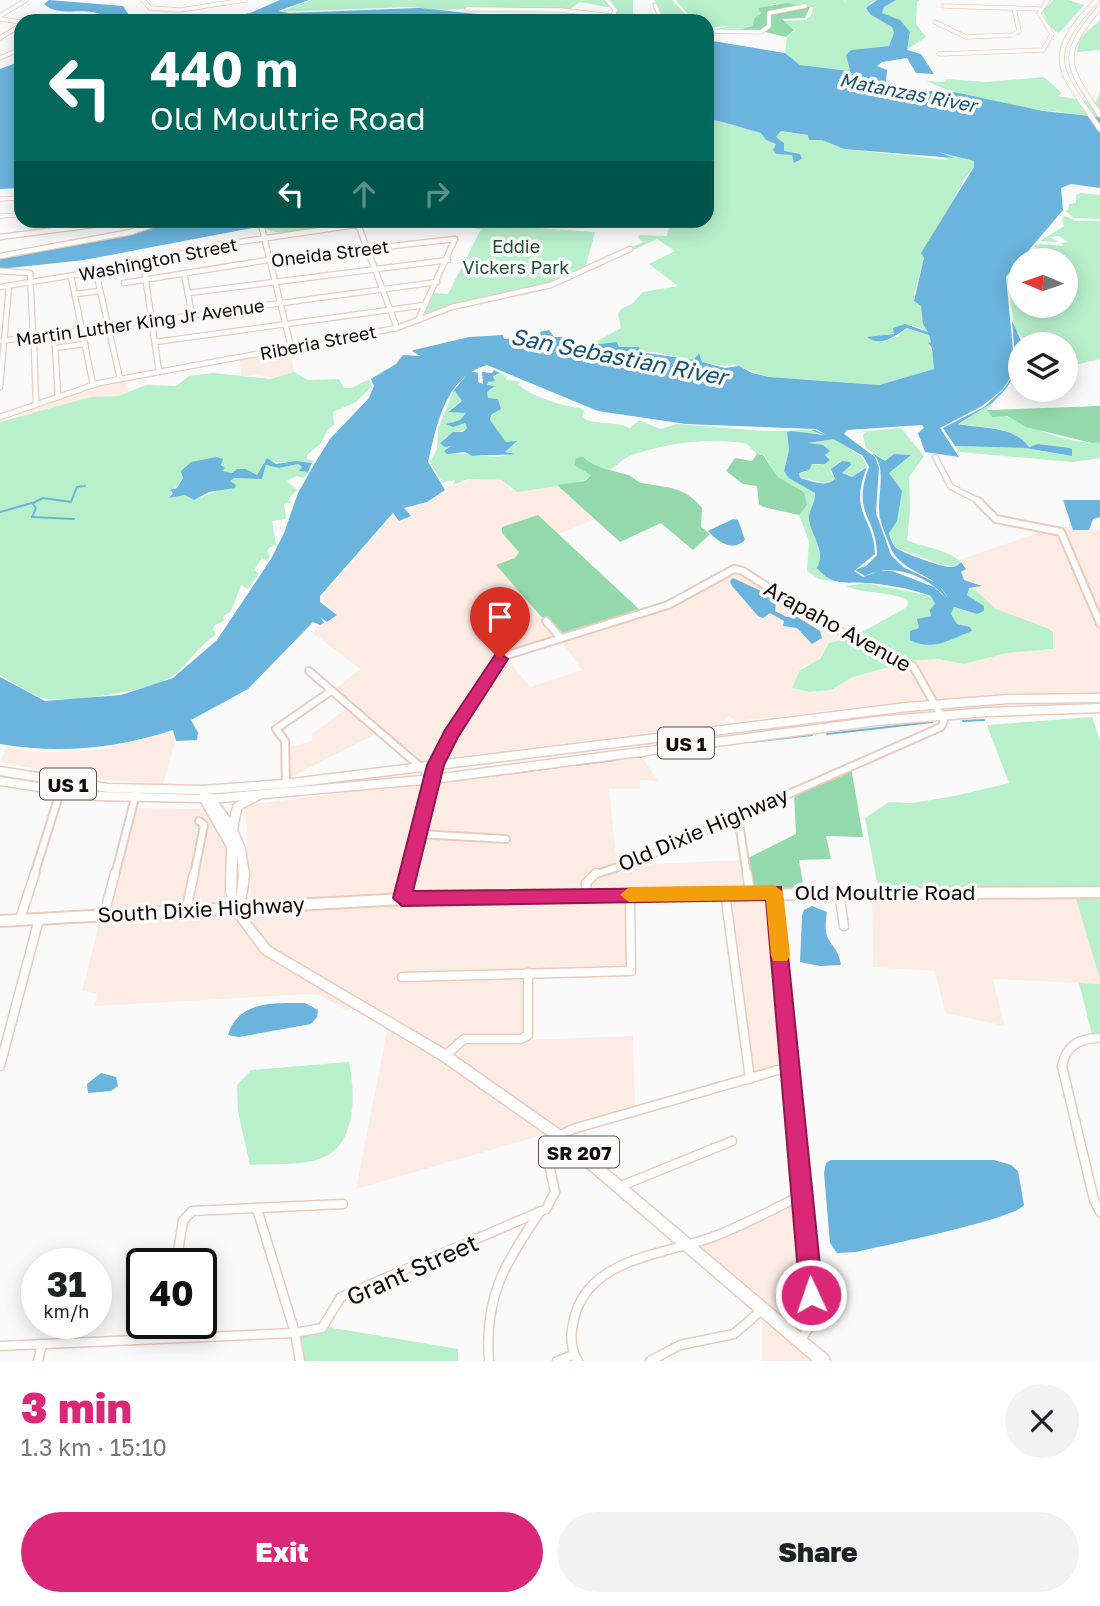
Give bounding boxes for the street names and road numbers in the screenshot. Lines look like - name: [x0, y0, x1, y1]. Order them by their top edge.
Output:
- street label: Washington Street: [77, 233, 239, 285]
- street label: Oneida Street: [270, 235, 390, 271]
- street label: Martin Luther King Jr Avenue: [14, 294, 266, 350]
- street label: Riberia Street: [258, 320, 378, 364]
- street label: Arapaho Avenue: [760, 575, 916, 677]
- road number: US 1: [658, 728, 714, 758]
- road number: US 1: [40, 768, 96, 800]
- street label: Old Dixie Highway: [614, 781, 792, 877]
- street label: Old Moultrie Road: [795, 879, 975, 905]
- street label: South Dixie Highway: [97, 891, 305, 927]
- road number: SR 207: [539, 1136, 619, 1168]
- street label: Grant Street: [342, 1227, 482, 1311]

